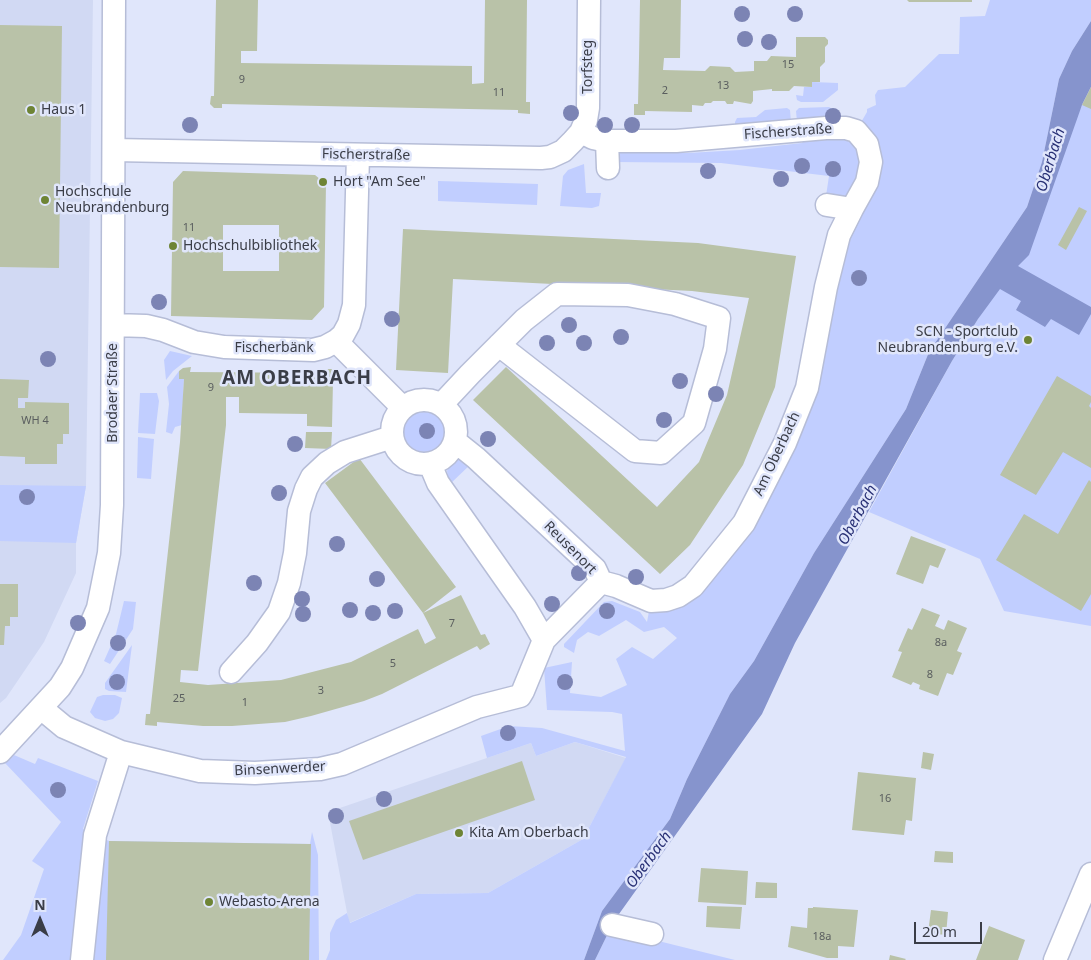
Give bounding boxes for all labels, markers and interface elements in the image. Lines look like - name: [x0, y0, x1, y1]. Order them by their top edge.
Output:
- street label: Torfsteg: [580, 40, 596, 94]
- house number: 15: [782, 58, 794, 72]
- house number: 9: [239, 73, 245, 87]
- house number: 13: [717, 79, 729, 93]
- house number: 2: [662, 84, 668, 98]
- house number: 11: [493, 86, 505, 100]
- place label: Haus 1: [41, 102, 86, 118]
- marker: Haus 1: [25, 104, 37, 116]
- street label: Fischerstraße: [743, 121, 833, 143]
- water label: Oberbach: [1033, 126, 1069, 194]
- street label: Fischerstraße: [322, 146, 410, 164]
- place label: Hort "Am See": [333, 174, 426, 190]
- marker: Hort "Am See": [317, 176, 329, 188]
- place label: Hochschule Neubrandenburg: [55, 184, 169, 216]
- marker: Hochschule Neubrandenburg: [39, 194, 51, 206]
- house number: 11: [183, 221, 195, 235]
- place label: Hochschulbibliothek: [183, 238, 317, 254]
- marker: Hochschulbibliothek: [167, 240, 179, 252]
- place label: SCN - Sportclub Neubrandenburg e.V.: [878, 324, 1018, 357]
- marker: SCN - Sportclub Neubrandenburg e.V.: [1022, 334, 1034, 346]
- street label: Fischerbänk: [234, 340, 314, 356]
- street label: Brodaer Straße: [105, 343, 121, 443]
- district label: AM OBERBACH: [221, 368, 373, 390]
- house number: 9: [208, 381, 214, 395]
- street label: Am Oberbach: [750, 409, 804, 499]
- house number: WH 4: [21, 414, 49, 428]
- water label: Oberbach: [835, 482, 881, 548]
- street label: Reusenort: [540, 518, 600, 578]
- house number: 7: [449, 617, 455, 631]
- house number: 8a: [935, 636, 947, 650]
- house number: 5: [390, 657, 396, 671]
- house number: 8: [927, 668, 933, 682]
- house number: 3: [318, 684, 324, 698]
- house number: 25: [173, 692, 185, 706]
- house number: 1: [242, 696, 248, 710]
- street label: Binsenwerder: [234, 758, 326, 780]
- house number: 16: [879, 792, 891, 806]
- place label: Kita Am Oberbach: [469, 825, 589, 841]
- marker: Kita Am Oberbach: [453, 827, 465, 839]
- water label: Oberbach: [622, 828, 676, 892]
- place label: Webasto-Arena: [219, 894, 320, 910]
- north arrow: [15, 895, 65, 945]
- text: N: [34, 895, 46, 914]
- marker: Webasto-Arena: [203, 896, 215, 908]
- scale bar: [916, 912, 984, 944]
- text: 20 m: [922, 921, 957, 941]
- house number: 18a: [813, 930, 831, 944]

